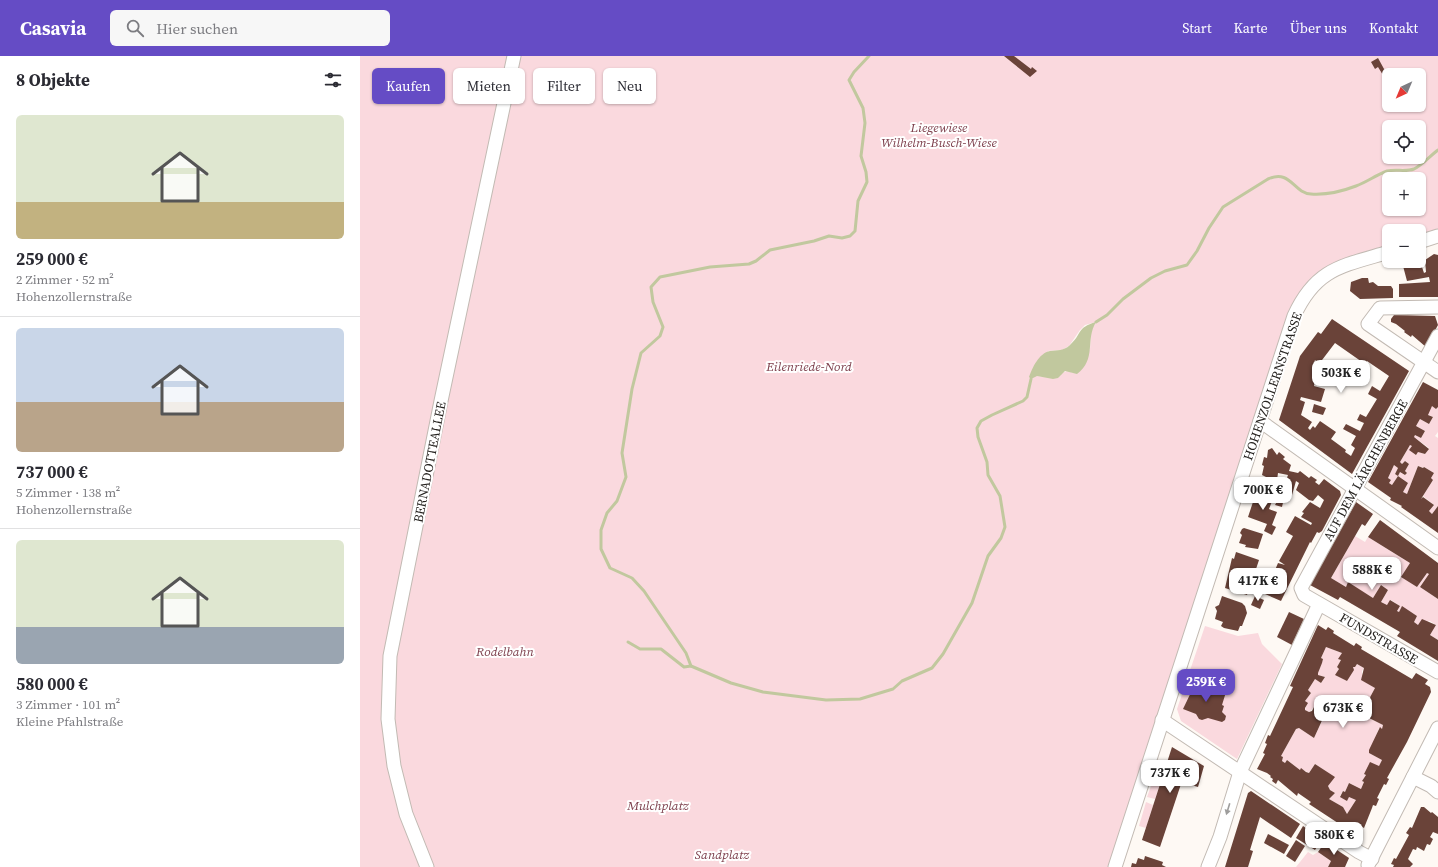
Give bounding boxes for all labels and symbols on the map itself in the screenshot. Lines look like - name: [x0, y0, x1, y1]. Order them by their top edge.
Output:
- north arrow: [1382, 68, 1426, 112]
- park label: Liegewiese Wilhelm-Busch-Wiese: [881, 119, 998, 151]
- street label: HOHENZOLLERNSTRASSE: [1239, 310, 1306, 462]
- park label: Eilenriede-Nord: [765, 358, 852, 375]
- pin: 503K €: [1308, 360, 1374, 394]
- street label: AUF DEM LÄRCHENBERGE: [1319, 396, 1412, 544]
- street label: BERNADOTTEALLEE: [409, 400, 450, 524]
- pin: 700K €: [1230, 477, 1296, 511]
- pin: 588K €: [1339, 557, 1405, 591]
- pin: 417K €: [1225, 568, 1291, 602]
- street label: FUNDSTRASSE: [1336, 609, 1421, 668]
- park label: Rodelbahn: [475, 643, 535, 660]
- pin: 259K €: [1173, 669, 1239, 703]
- pin: 673K €: [1310, 695, 1376, 729]
- pin: 737K €: [1137, 760, 1203, 794]
- park label: Mulchplatz: [626, 797, 690, 814]
- one-way arrow: [1225, 803, 1231, 815]
- pin: 580K €: [1301, 822, 1367, 856]
- park label: Sandplatz: [695, 846, 750, 863]

